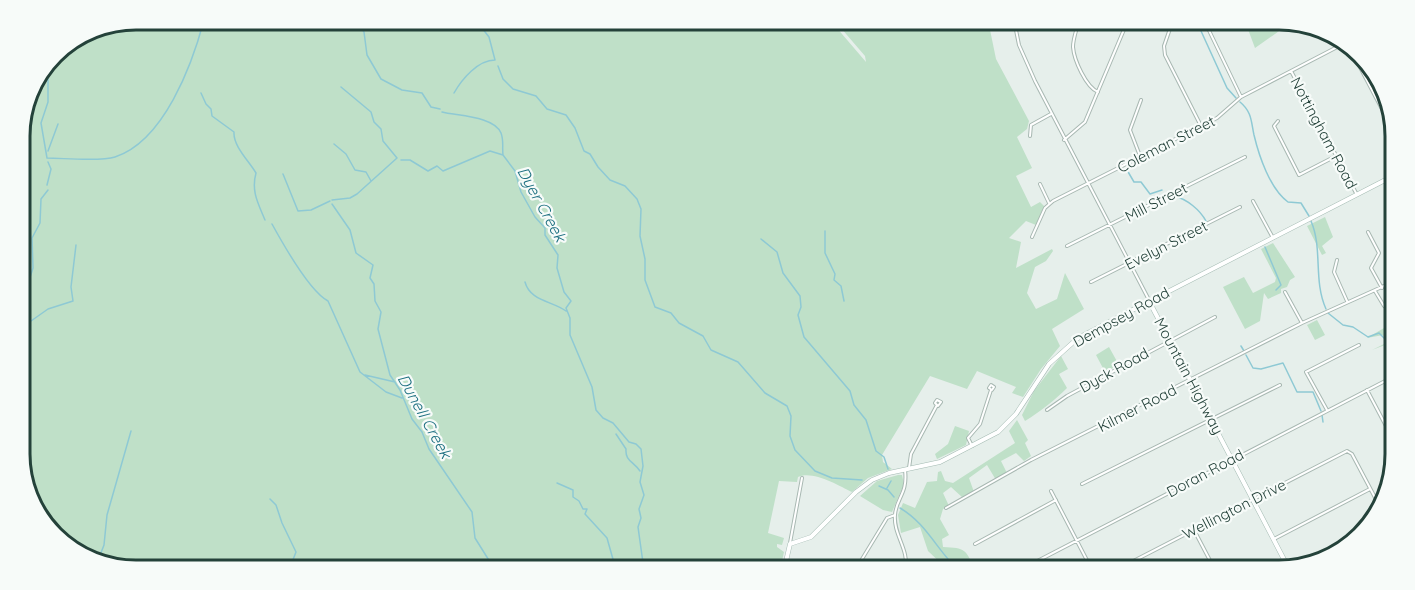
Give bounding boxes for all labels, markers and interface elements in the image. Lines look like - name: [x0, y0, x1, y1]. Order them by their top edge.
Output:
- street label: Nottingham Road: [1287, 74, 1361, 192]
- street label: Coleman Street: [1114, 111, 1218, 177]
- water label: Dyer Creek: [513, 163, 572, 246]
- street label: Mill Street: [1122, 178, 1190, 226]
- street label: Evelyn Street: [1122, 216, 1210, 274]
- street label: Dempsey Road: [1069, 283, 1173, 351]
- street label: Mountain Highway: [1150, 314, 1228, 438]
- street label: Dyck Road: [1076, 343, 1152, 397]
- water label: Dunell Creek: [394, 370, 457, 463]
- street label: Kilmer Road: [1094, 380, 1180, 436]
- street label: Doran Road: [1163, 445, 1247, 501]
- street label: Wellington Drive: [1179, 475, 1289, 543]

